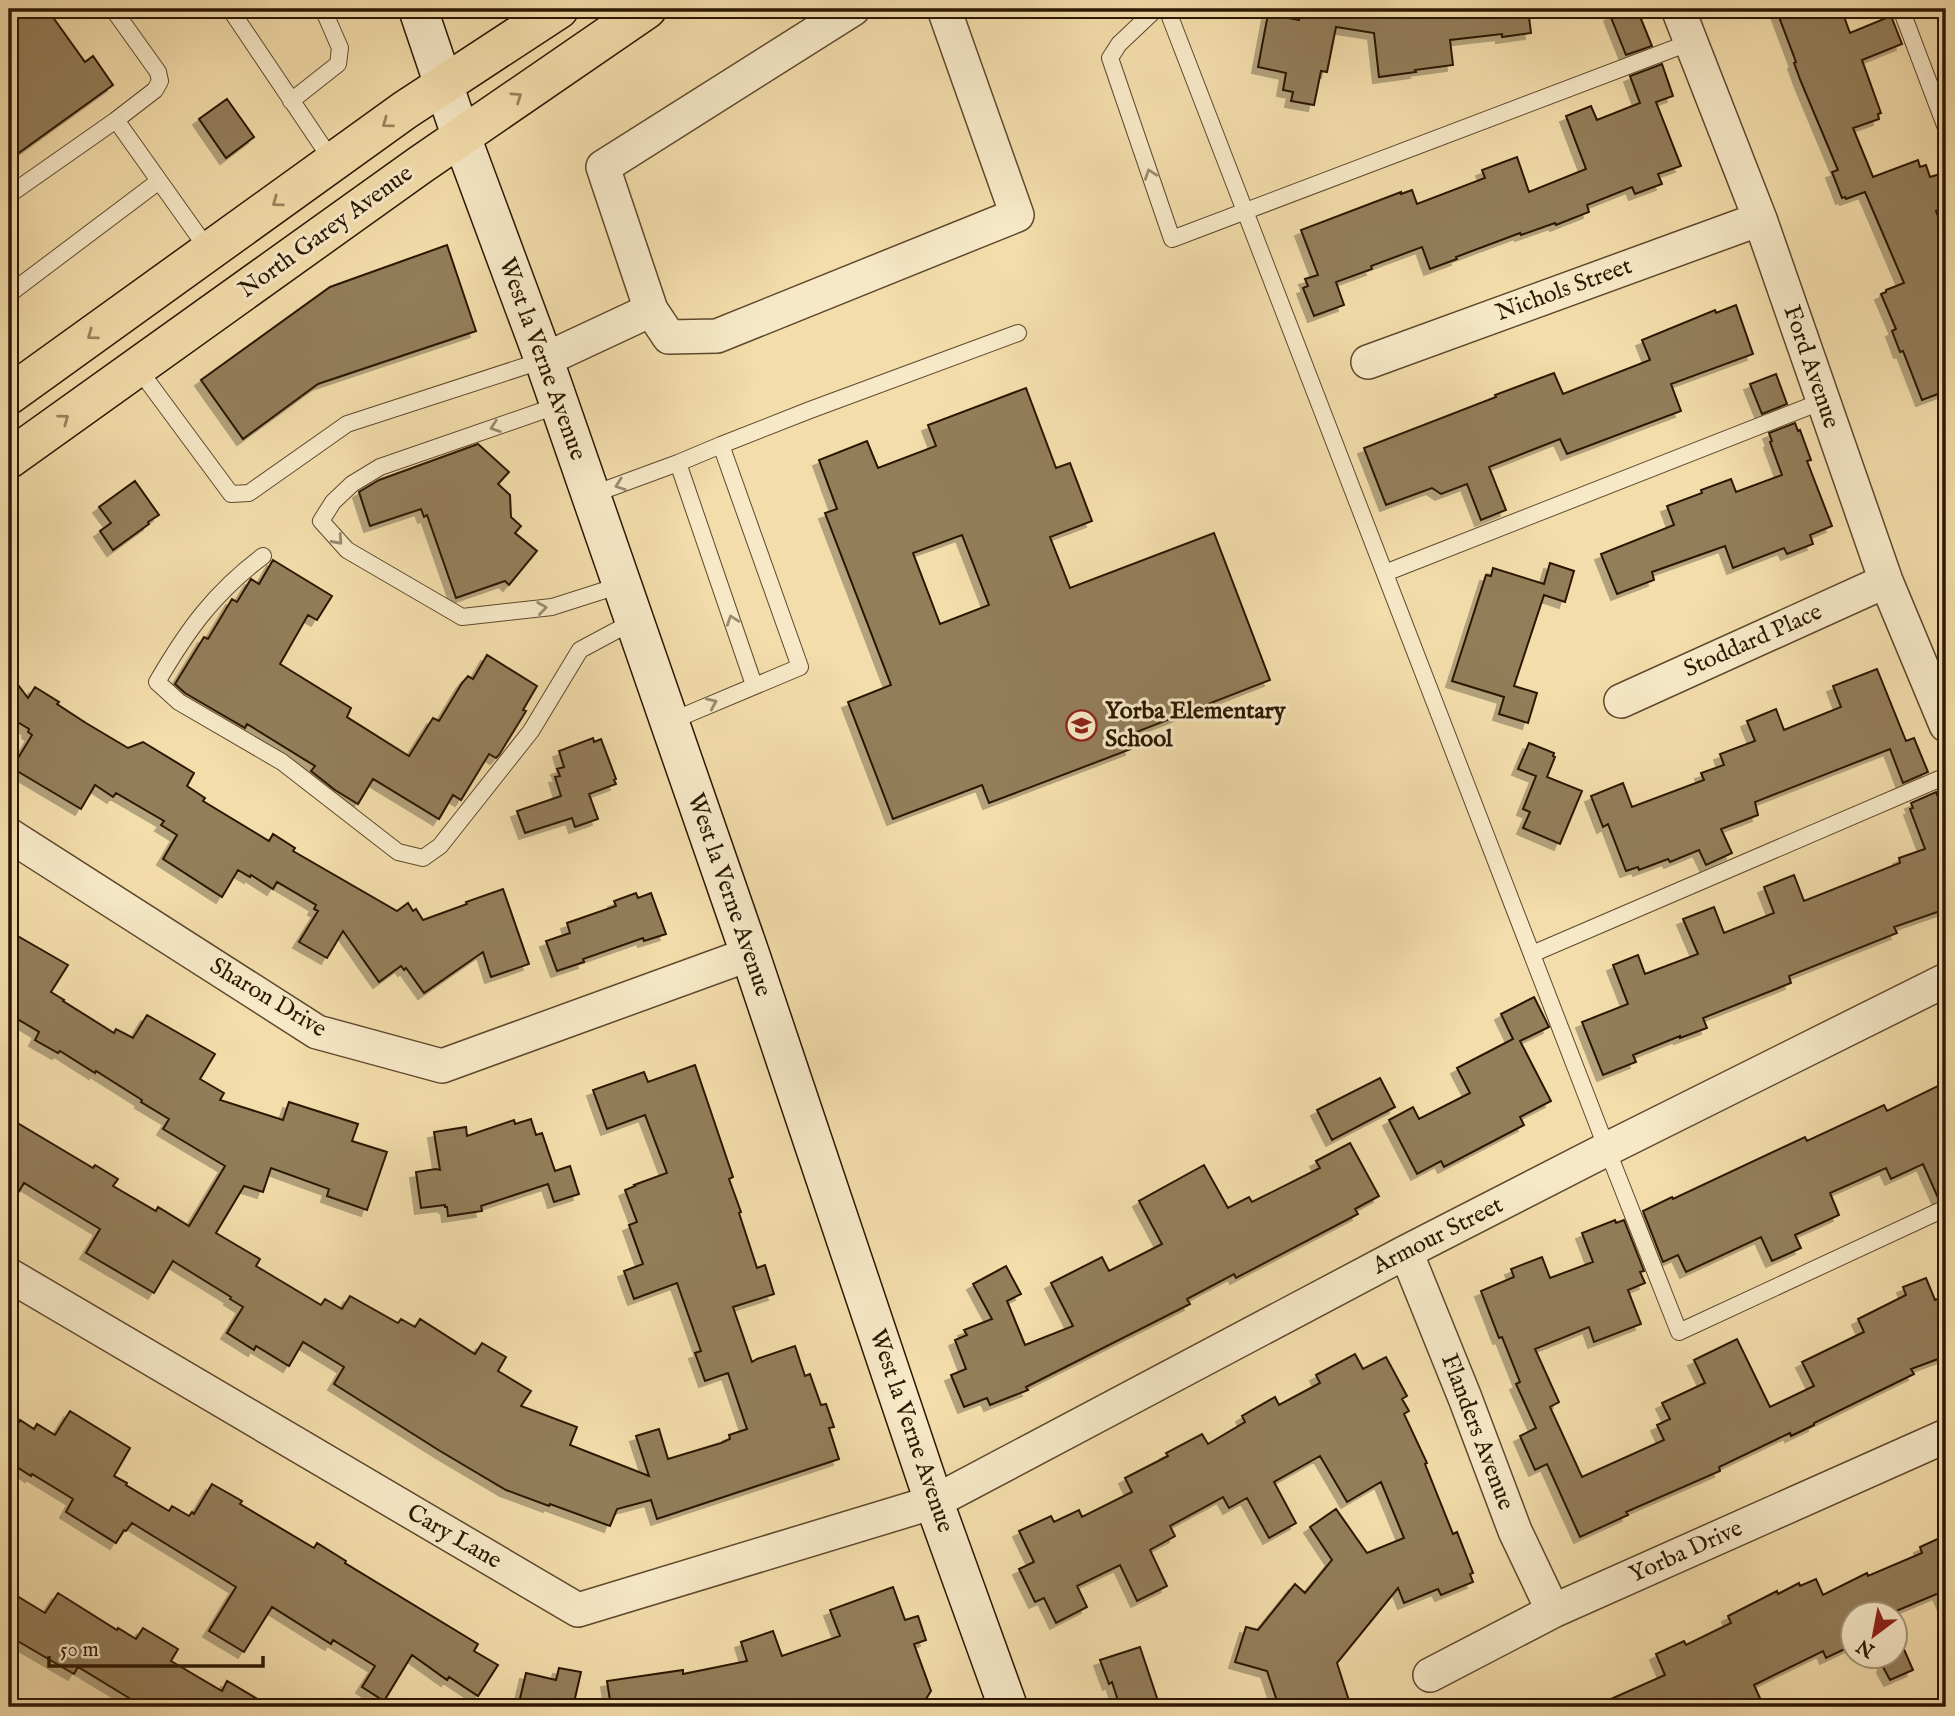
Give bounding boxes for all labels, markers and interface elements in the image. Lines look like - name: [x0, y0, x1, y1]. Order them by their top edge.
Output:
- one-way arrow: [509, 93, 522, 106]
- one-way arrow: [382, 115, 395, 127]
- street label: North Garey Avenue: [233, 158, 419, 306]
- one-way arrow: [1144, 169, 1158, 181]
- one-way arrow: [272, 194, 285, 206]
- street label: Nichols Street: [1492, 251, 1636, 329]
- street label: West la Verne Avenue: [491, 253, 593, 465]
- street label: Ford Avenue: [1775, 301, 1847, 433]
- one-way arrow: [87, 327, 100, 339]
- one-way arrow: [56, 415, 69, 427]
- one-way arrow: [489, 419, 501, 433]
- one-way arrow: [615, 476, 627, 490]
- one-way arrow: [330, 531, 342, 544]
- street label: Stoddard Place: [1679, 597, 1827, 685]
- one-way arrow: [536, 600, 548, 615]
- one-way arrow: [726, 615, 740, 627]
- place label: Yorba Elementary School: [1105, 696, 1287, 755]
- one-way arrow: [705, 698, 717, 712]
- school or university icon: Yorba Elementary School: [1065, 708, 1099, 742]
- street label: West la Verne Avenue: [680, 789, 778, 1001]
- street label: Sharon Drive: [204, 951, 332, 1045]
- street label: Armour Street: [1367, 1190, 1509, 1283]
- street label: West la Verne Avenue: [862, 1325, 960, 1537]
- street label: Flanders Avenue: [1433, 1350, 1521, 1514]
- street label: Cary Lane: [401, 1497, 507, 1577]
- street label: Yorba Drive: [1624, 1513, 1748, 1591]
- north arrow: [1840, 1600, 1910, 1670]
- scale bar: [49, 1625, 262, 1669]
- text: N: [1852, 1633, 1880, 1663]
- text: 50 m: [60, 1637, 99, 1664]

